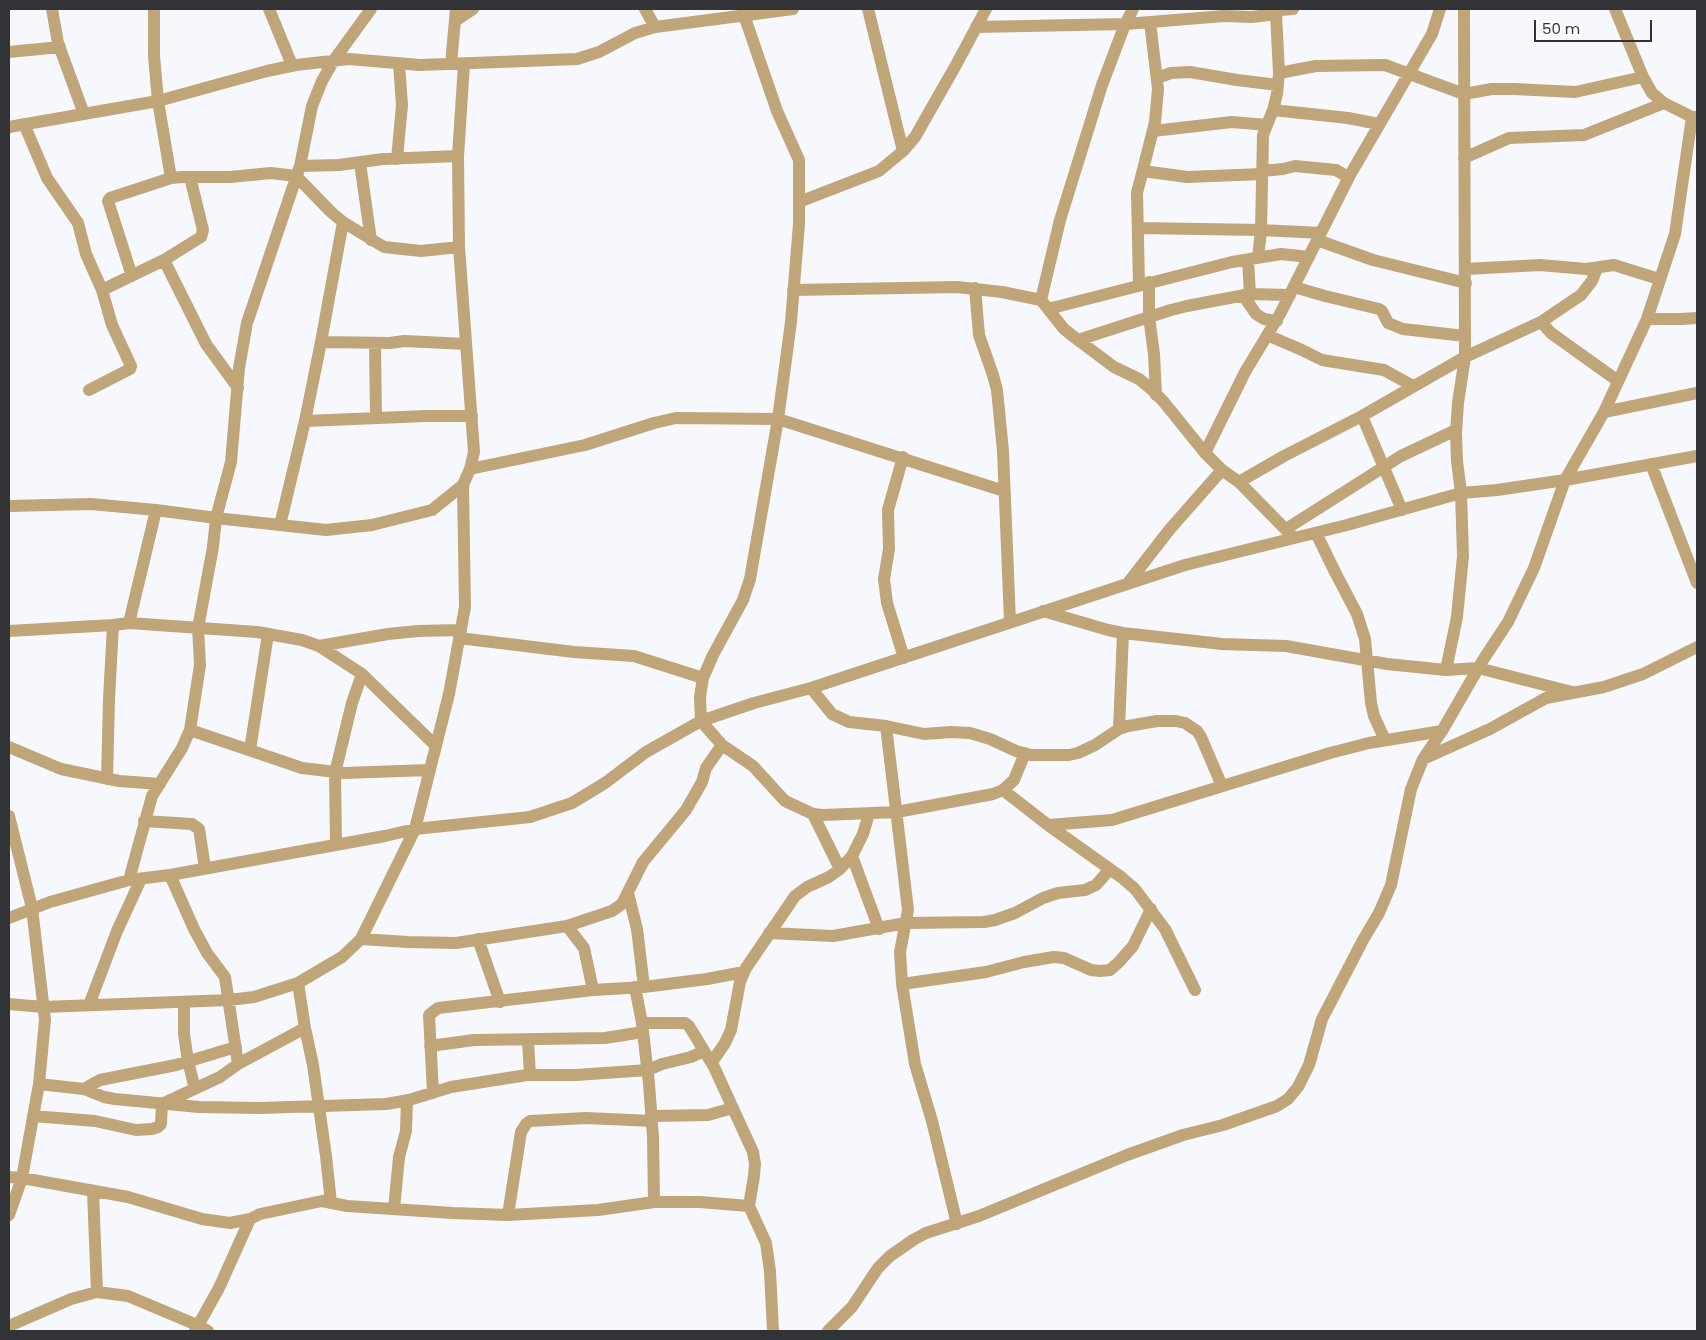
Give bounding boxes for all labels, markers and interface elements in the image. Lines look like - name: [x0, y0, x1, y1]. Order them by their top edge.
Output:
- scale bar: [1536, 10, 1654, 42]
- text: 50 m: [1542, 18, 1580, 39]

